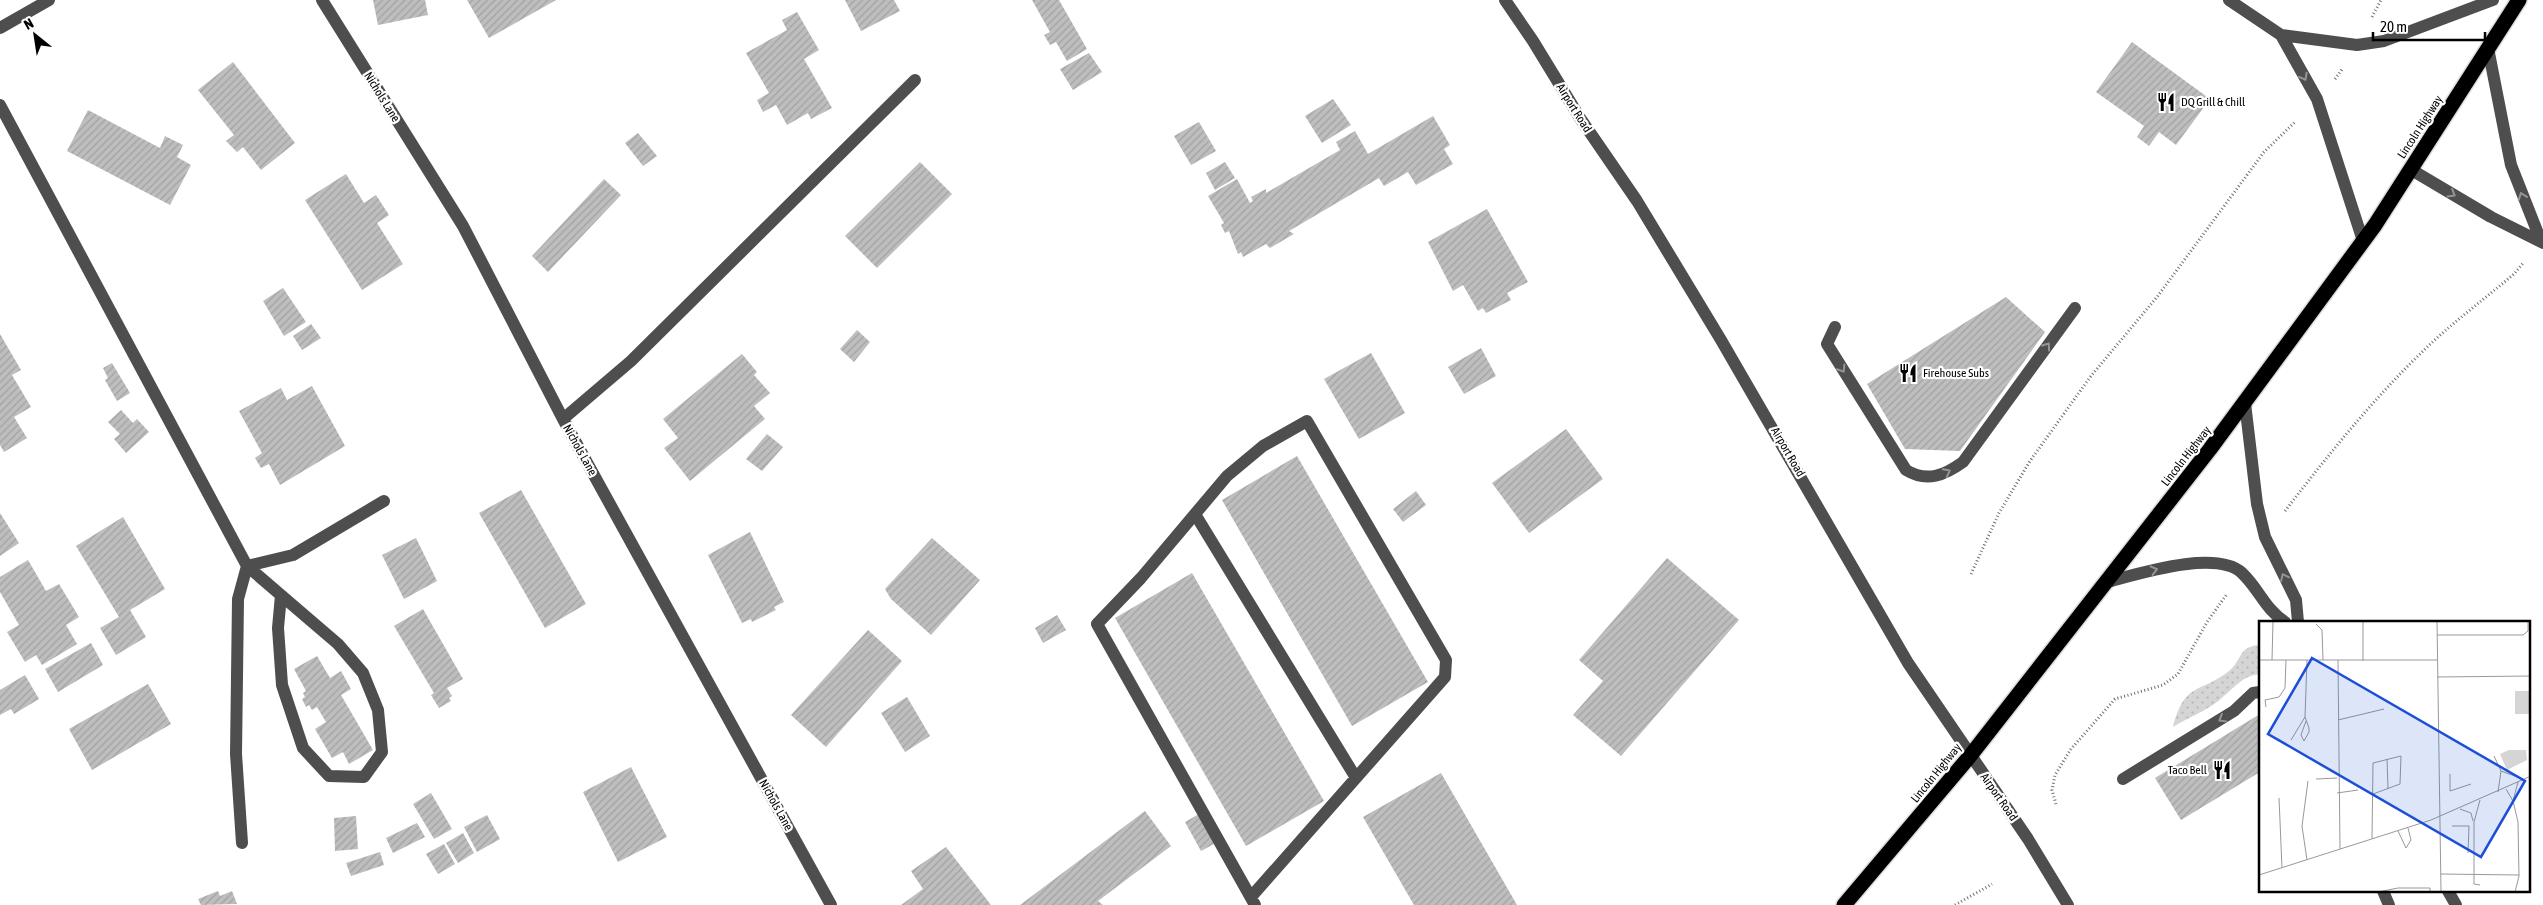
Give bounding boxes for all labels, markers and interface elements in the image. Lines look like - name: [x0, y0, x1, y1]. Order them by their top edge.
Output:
- north arrow: [10, 10, 60, 60]
- scale bar: [2373, 10, 2486, 42]
- text: N: [21, 15, 36, 33]
- text: 20 m: [2380, 18, 2407, 35]
- street label: Nichols Lane: [361, 69, 403, 125]
- one-way arrow: [2298, 72, 2308, 81]
- street label: Airport Road: [1554, 81, 1594, 135]
- restaurant icon: DQ Grill & Chill: [2155, 91, 2177, 113]
- street label: Lincoln Highway: [2394, 93, 2446, 161]
- place label: DQ Grill & Chill: [2181, 95, 2246, 109]
- one-way arrow: [2447, 187, 2456, 197]
- one-way arrow: [2518, 192, 2528, 201]
- one-way arrow: [2041, 342, 2050, 352]
- restaurant icon: Firehouse Subs: [1897, 362, 1919, 384]
- one-way arrow: [1836, 364, 1846, 373]
- place label: Firehouse Subs: [1923, 366, 1989, 380]
- street label: Nichols Lane: [560, 422, 600, 478]
- street label: Lincoln Highway: [2158, 423, 2214, 489]
- street label: Airport Road: [1768, 425, 1808, 479]
- one-way arrow: [1941, 468, 1950, 478]
- one-way arrow: [2150, 565, 2159, 576]
- one-way arrow: [2280, 573, 2290, 582]
- inset map: [2259, 621, 2530, 892]
- one-way arrow: [2218, 712, 2227, 722]
- street label: Lincoln Highway: [1908, 740, 1964, 805]
- restaurant icon: Taco Bell: [2211, 759, 2233, 781]
- place label: Taco Bell: [2168, 763, 2208, 777]
- street label: Airport Road: [1978, 770, 2020, 824]
- street label: Nichols Lane: [756, 777, 796, 833]

